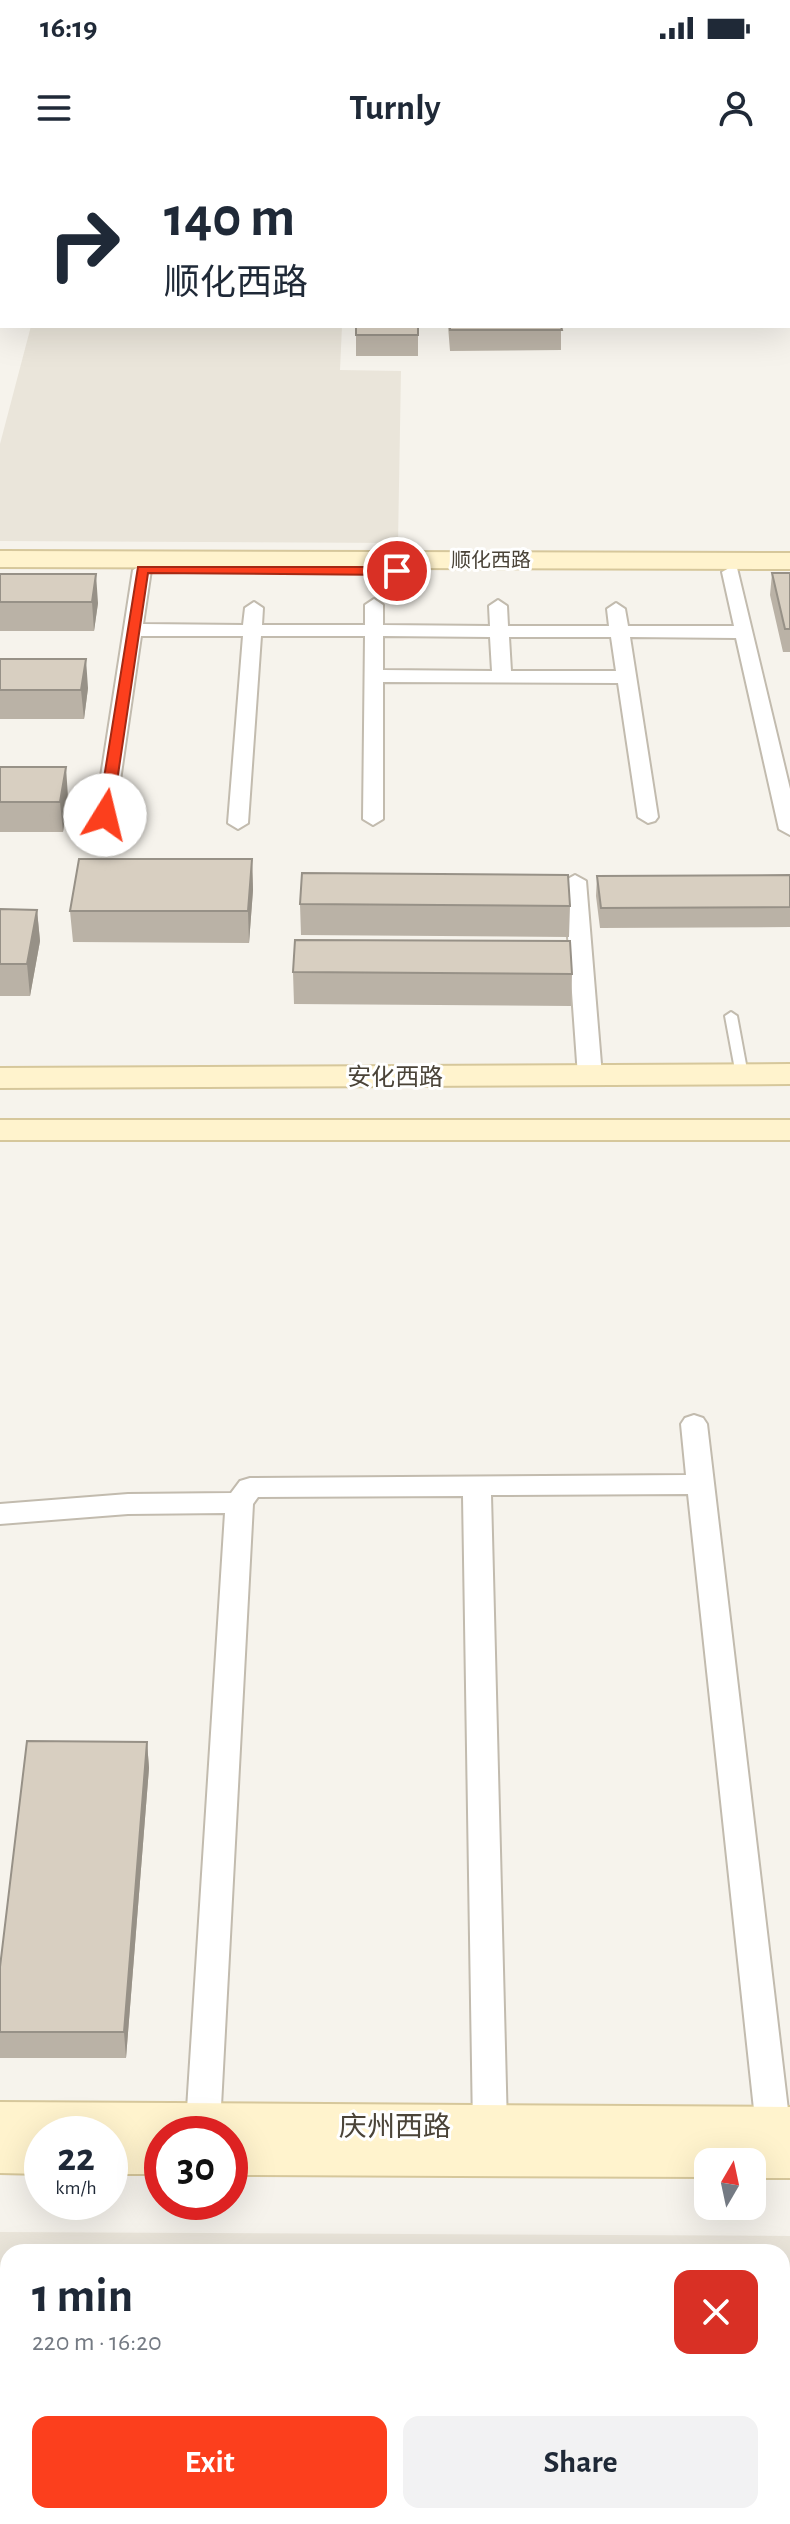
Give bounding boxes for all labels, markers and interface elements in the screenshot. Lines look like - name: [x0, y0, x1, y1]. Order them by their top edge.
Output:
- text: 16:19: [40, 13, 97, 43]
- icon: menu: [32, 86, 76, 130]
- icon: person: [714, 86, 758, 130]
- text: Turnly: [349, 90, 441, 126]
- text: 140 m: [164, 190, 295, 246]
- icon: right: [32, 192, 136, 296]
- text: 顺化西路: [164, 265, 308, 301]
- pin: [363, 537, 431, 605]
- icon: arrive: [375, 549, 419, 593]
- street label: 顺化西路: [451, 549, 531, 571]
- position arrow: [63, 773, 147, 857]
- street label: 安化西路: [347, 1064, 443, 1090]
- street label: 庆州西路: [339, 2112, 451, 2142]
- speed limit sign: 30: [144, 2116, 248, 2220]
- text: 22: [57, 2138, 95, 2178]
- north arrow: [694, 2148, 766, 2220]
- map controls: [694, 2148, 766, 2220]
- text: km/h: [55, 2178, 97, 2198]
- button: close: [674, 2270, 758, 2354]
- text: 1 min: [32, 2273, 133, 2321]
- text: 220 m · 16:20: [32, 2329, 162, 2355]
- button: Exit: [32, 2416, 387, 2508]
- button: Share: [403, 2416, 758, 2508]

